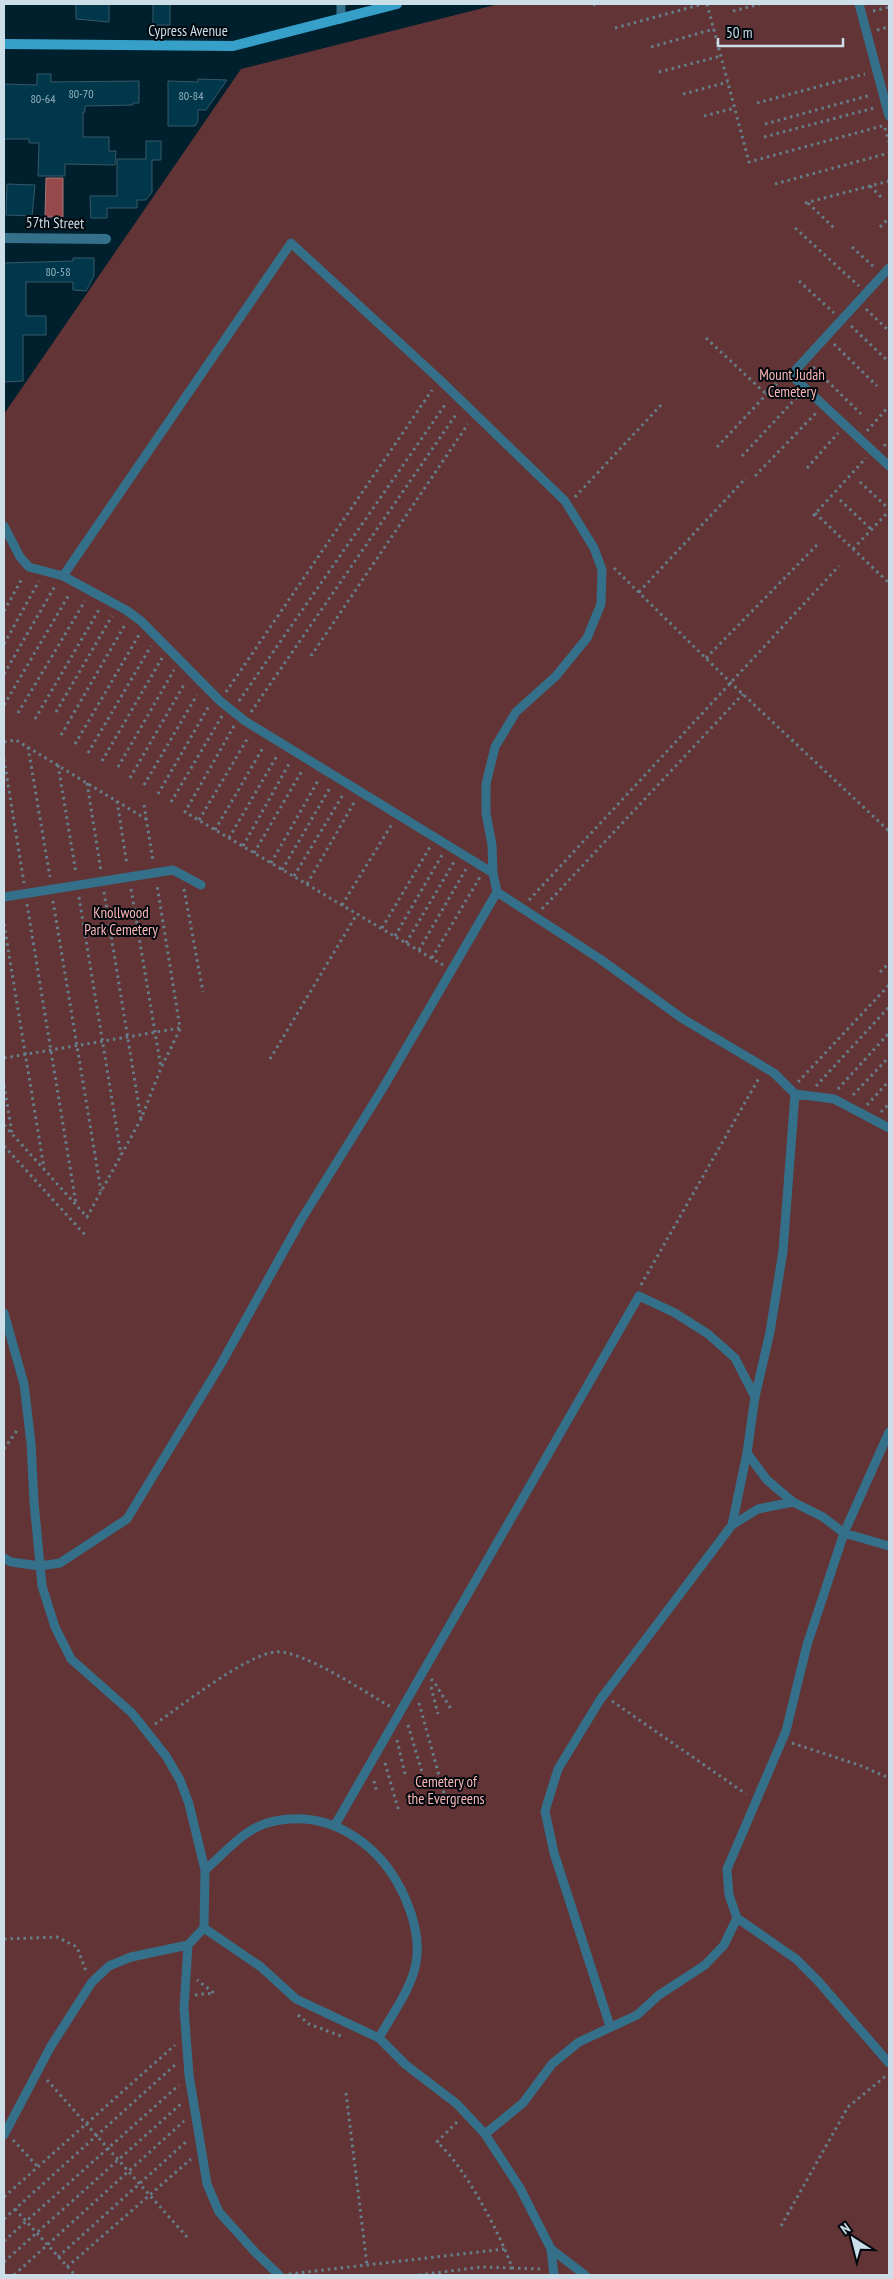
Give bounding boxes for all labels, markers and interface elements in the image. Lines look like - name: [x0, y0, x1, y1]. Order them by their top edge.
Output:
- scale bar: [718, 15, 843, 47]
- street label: Cypress Avenue: [148, 21, 228, 40]
- text: 50 m: [726, 23, 752, 42]
- house number: 80-70: [68, 86, 94, 101]
- house number: 80-84: [178, 88, 204, 103]
- house number: 80-64: [30, 91, 56, 106]
- street label: 57th Street: [26, 212, 84, 233]
- house number: 80-58: [45, 264, 71, 279]
- park label: Mount Judah Cemetery: [759, 365, 825, 401]
- park label: Knollwood Park Cemetery: [84, 903, 158, 939]
- park label: Cemetery of the Evergreens: [407, 1772, 485, 1808]
- north arrow: [828, 2214, 878, 2264]
- text: N: [837, 2219, 854, 2238]

